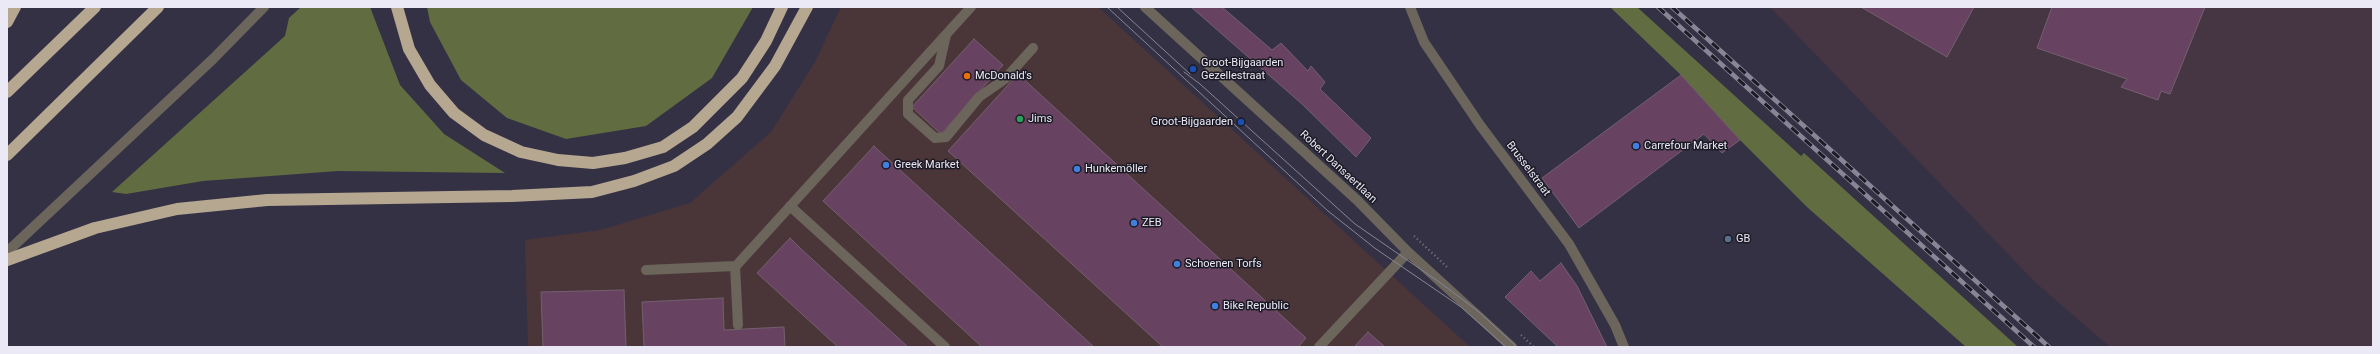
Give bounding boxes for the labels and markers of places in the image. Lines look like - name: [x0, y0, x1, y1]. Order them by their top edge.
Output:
- place label: Groot-Bijgaarden Gezellestraat: [1201, 56, 1283, 82]
- marker: Groot-Bijgaarden Gezellestraat: [1188, 64, 1198, 74]
- place label: McDonald's: [975, 69, 1032, 83]
- marker: McDonald's: [962, 71, 972, 81]
- place label: Jims: [1028, 112, 1052, 126]
- marker: Jims: [1015, 114, 1025, 124]
- place label: Groot-Bijgaarden: [1151, 115, 1233, 129]
- marker: Groot-Bijgaarden: [1236, 117, 1246, 127]
- place label: Carrefour Market: [1644, 139, 1727, 153]
- marker: Carrefour Market: [1631, 141, 1641, 151]
- place label: Greek Market: [894, 158, 959, 172]
- marker: Greek Market: [881, 160, 891, 170]
- place label: Hunkemöller: [1085, 162, 1147, 176]
- marker: Hunkemöller: [1072, 164, 1082, 174]
- place label: ZEB: [1142, 216, 1162, 230]
- marker: ZEB: [1129, 218, 1139, 228]
- place label: GB: [1736, 232, 1750, 246]
- marker: GB: [1723, 234, 1733, 244]
- place label: Schoenen Torfs: [1185, 257, 1262, 271]
- marker: Schoenen Torfs: [1172, 259, 1182, 269]
- place label: Bike Republic: [1223, 299, 1289, 313]
- marker: Bike Republic: [1210, 301, 1220, 311]

